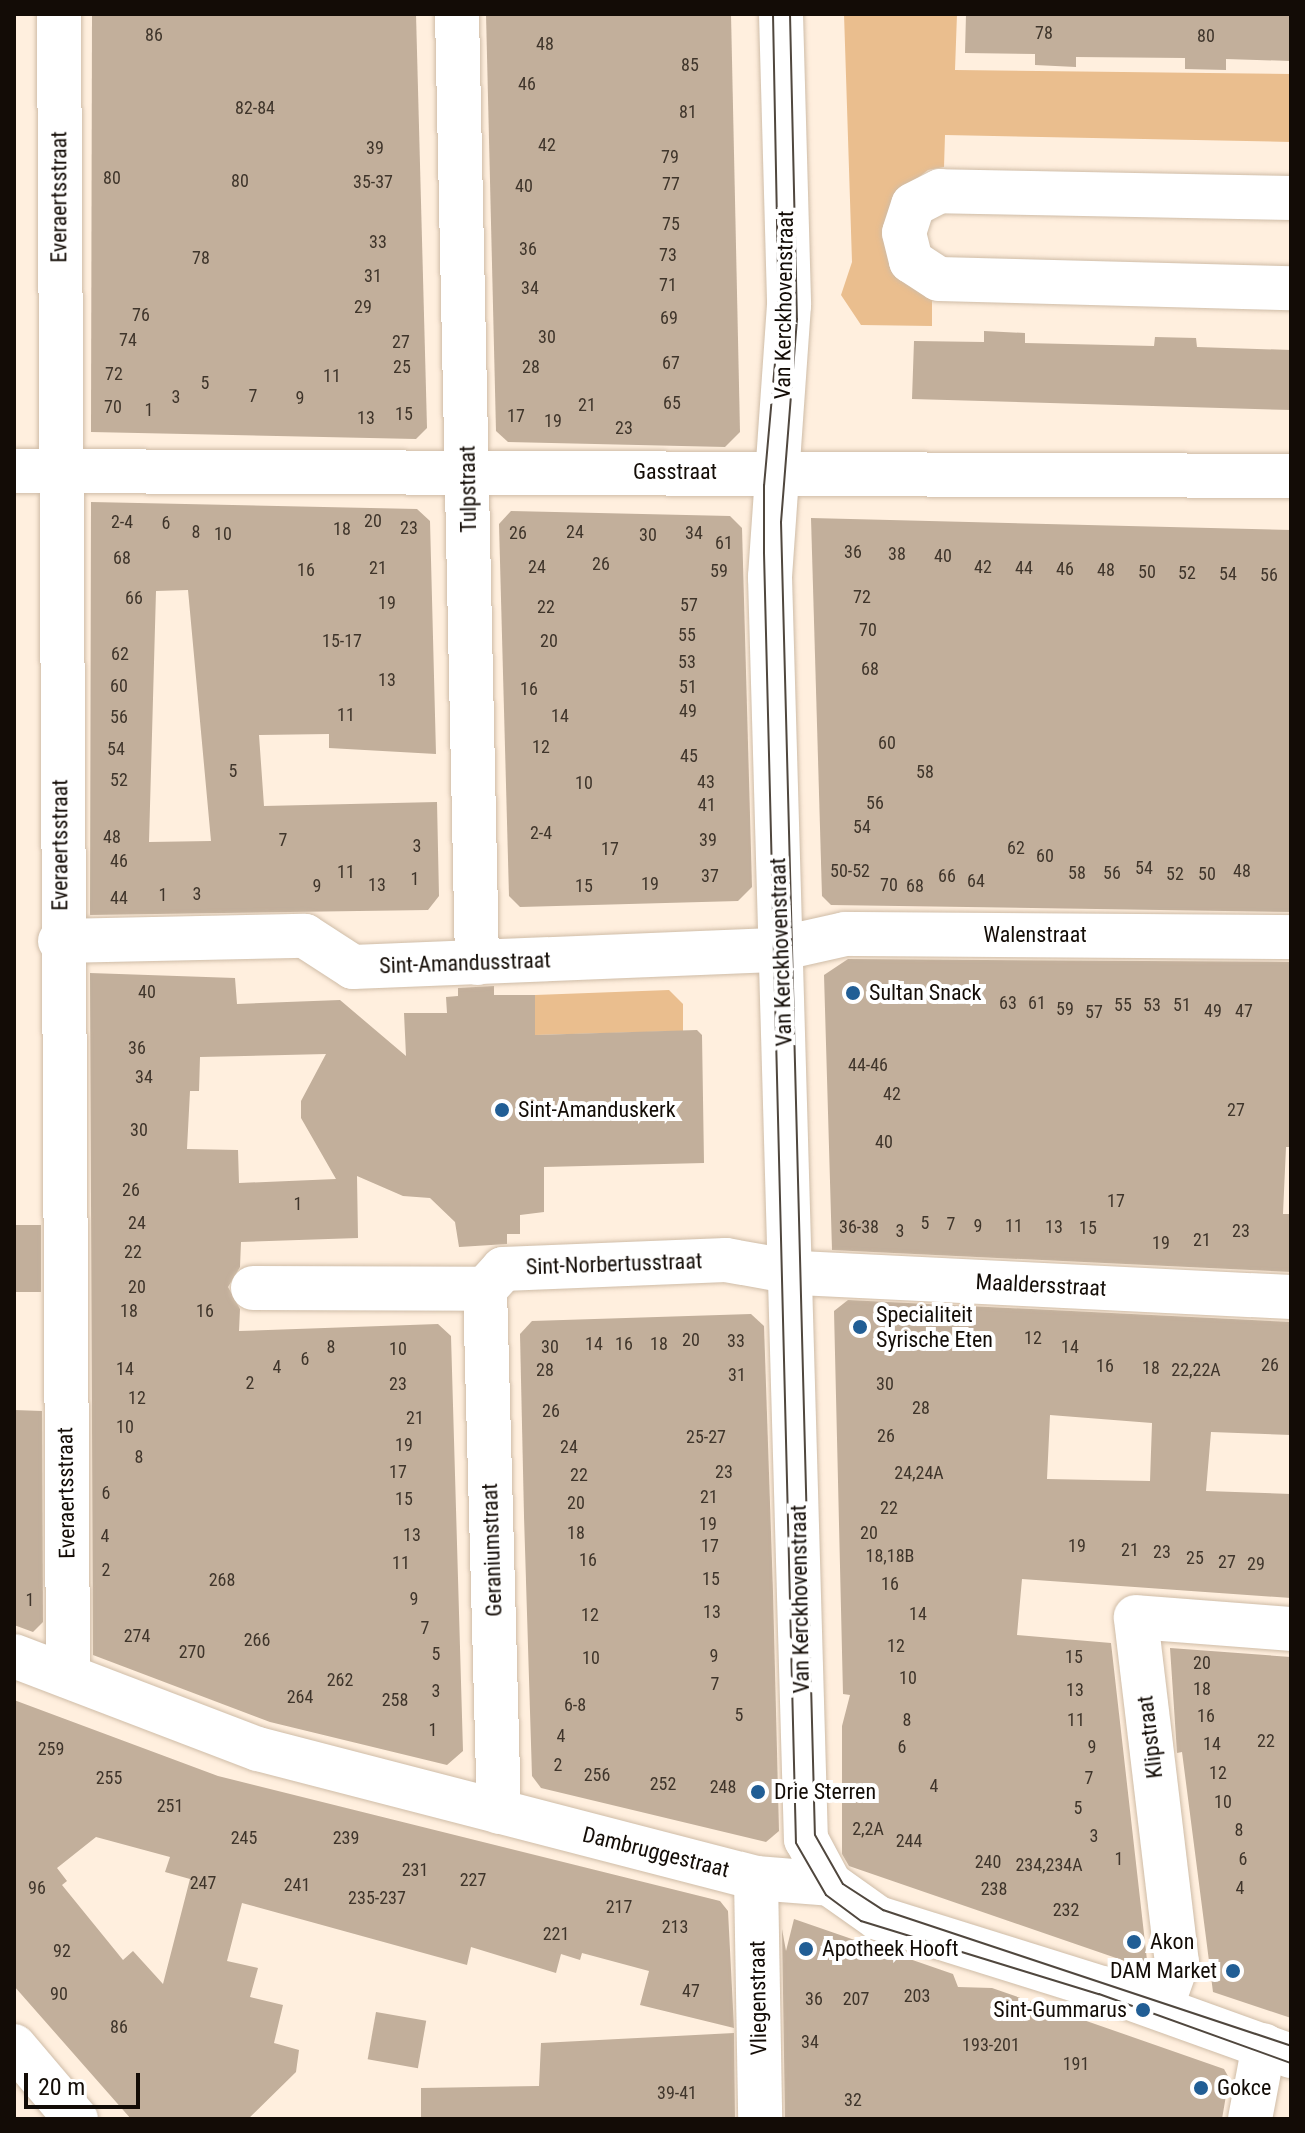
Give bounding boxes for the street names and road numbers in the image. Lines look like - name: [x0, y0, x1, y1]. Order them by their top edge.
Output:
- street label: Everaertsstraat: [46, 131, 72, 263]
- street label: Van Kerckhovenstraat: [769, 210, 799, 400]
- street label: Tulpstraat: [454, 445, 482, 533]
- street label: Gasstraat: [633, 459, 717, 485]
- street label: Everaertsstraat: [47, 779, 73, 911]
- street label: Van Kerckhovenstraat: [765, 857, 797, 1047]
- street label: Walenstraat: [983, 922, 1087, 948]
- street label: Sint-Amandusstraat: [379, 947, 551, 979]
- street label: Sint-Norbertusstraat: [525, 1248, 703, 1280]
- street label: Maaldersstraat: [975, 1268, 1107, 1302]
- street label: Everaertsstraat: [52, 1427, 80, 1559]
- street label: Geraniumstraat: [476, 1483, 508, 1617]
- street label: Van Kerckhovenstraat: [785, 1504, 815, 1694]
- street label: Klipstraat: [1132, 1694, 1168, 1780]
- street label: Dambruggestraat: [580, 1821, 732, 1883]
- street label: Vliegenstraat: [744, 1940, 772, 2056]

